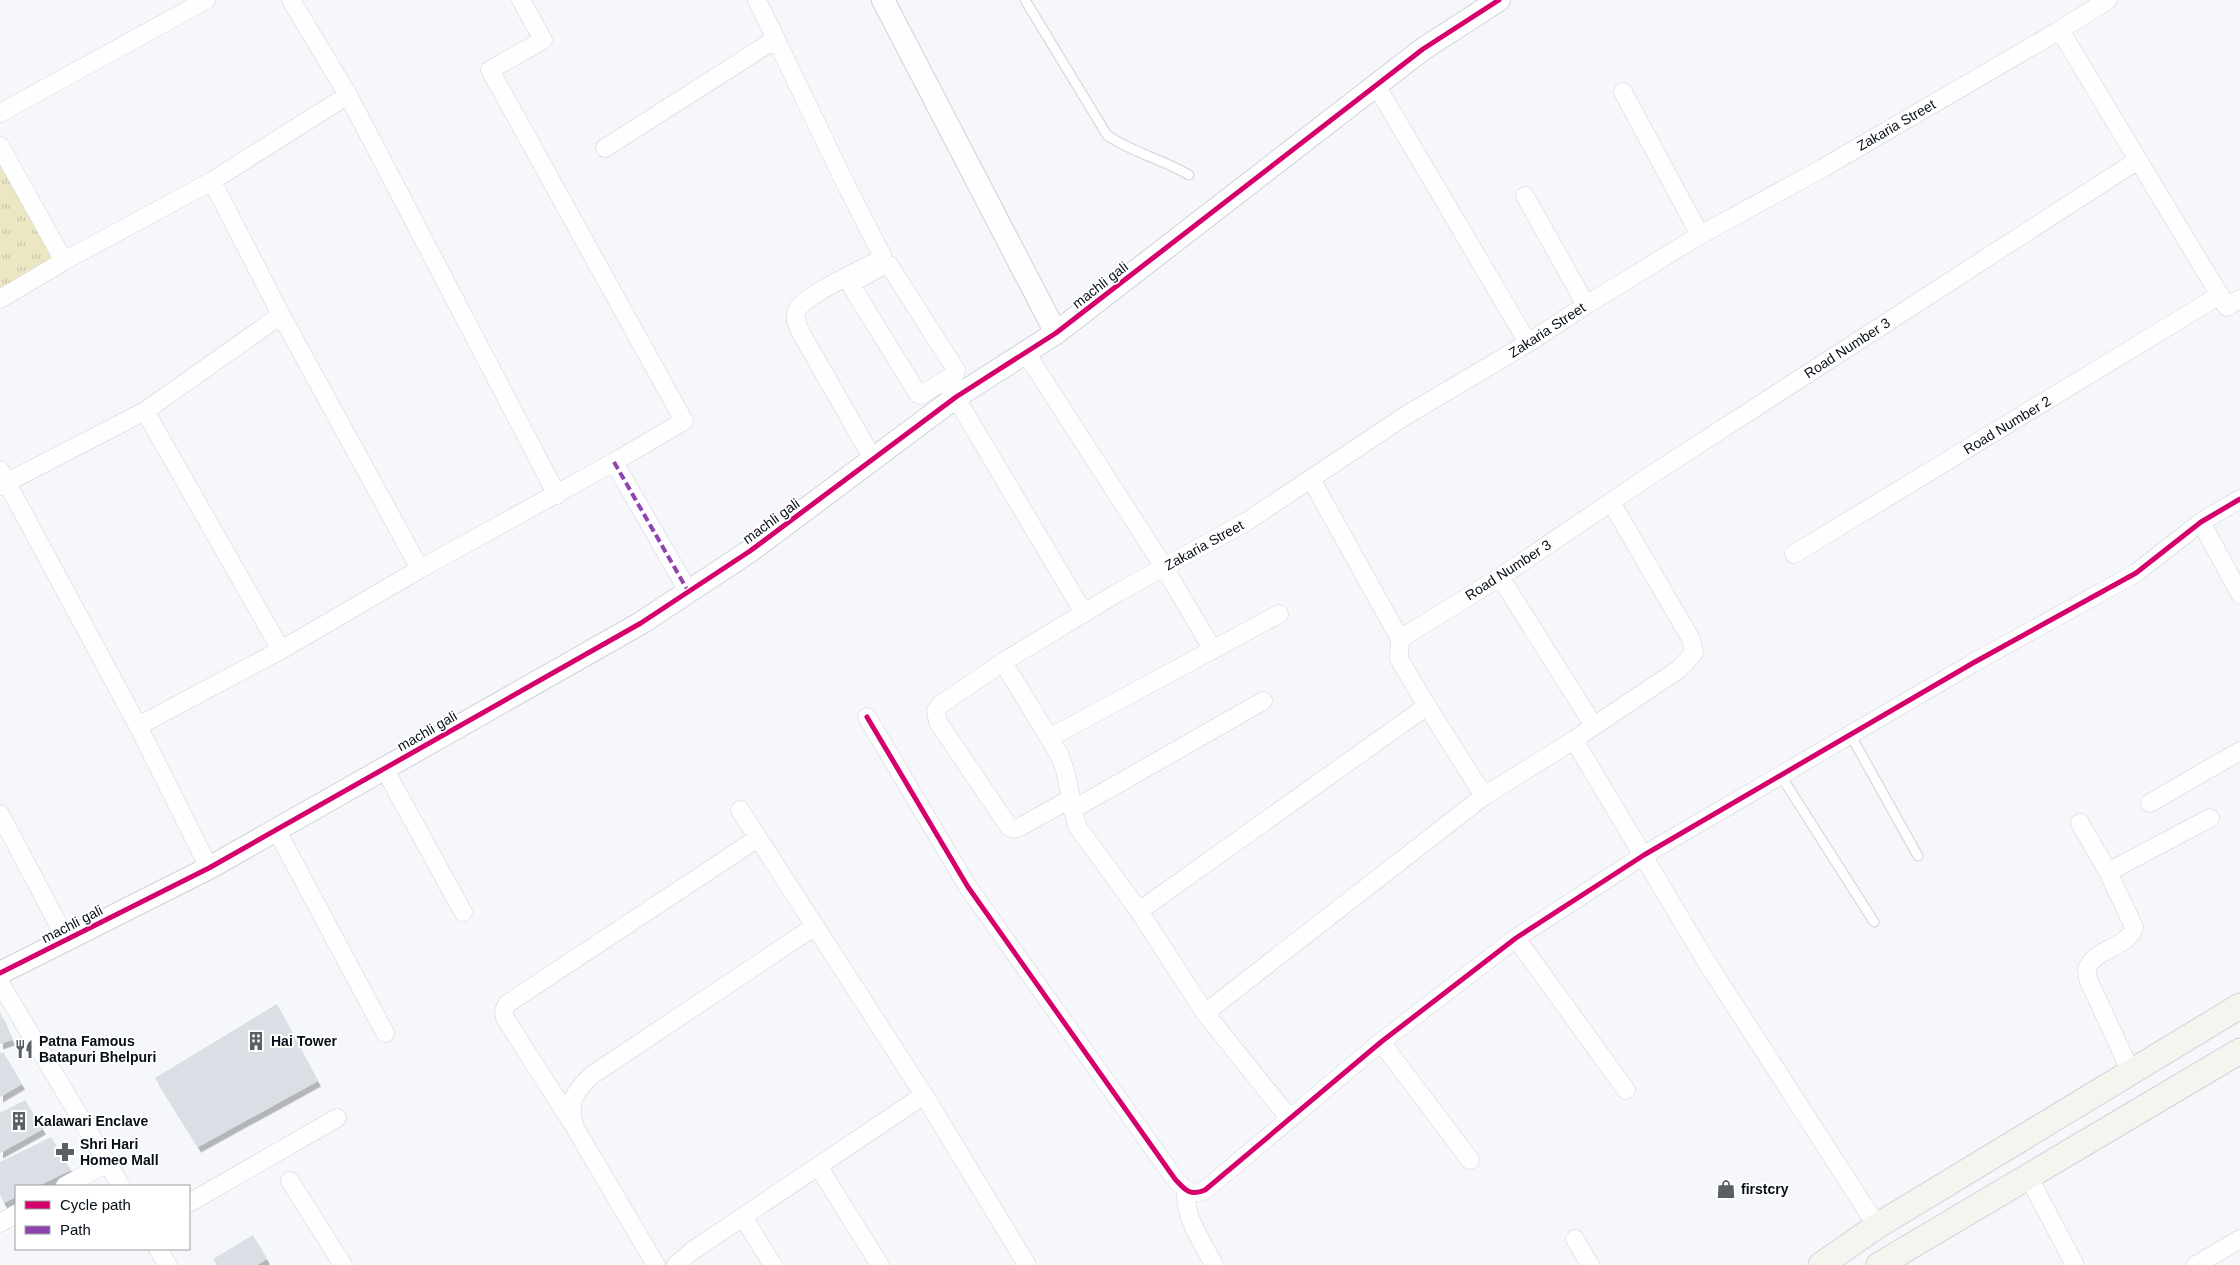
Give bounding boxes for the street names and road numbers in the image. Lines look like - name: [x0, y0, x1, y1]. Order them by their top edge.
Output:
- street label: Zakaria Street: [1854, 96, 1938, 154]
- street label: machli gali: [1069, 258, 1131, 312]
- street label: Zakaria Street: [1506, 299, 1588, 361]
- street label: Road Number 3: [1801, 314, 1893, 382]
- street label: Road Number 2: [1961, 393, 2054, 457]
- street label: machli gali: [740, 495, 802, 547]
- street label: Zakaria Street: [1162, 517, 1246, 573]
- street label: Road Number 3: [1462, 536, 1554, 604]
- street label: machli gali: [394, 708, 460, 754]
- street label: machli gali: [39, 902, 105, 946]

